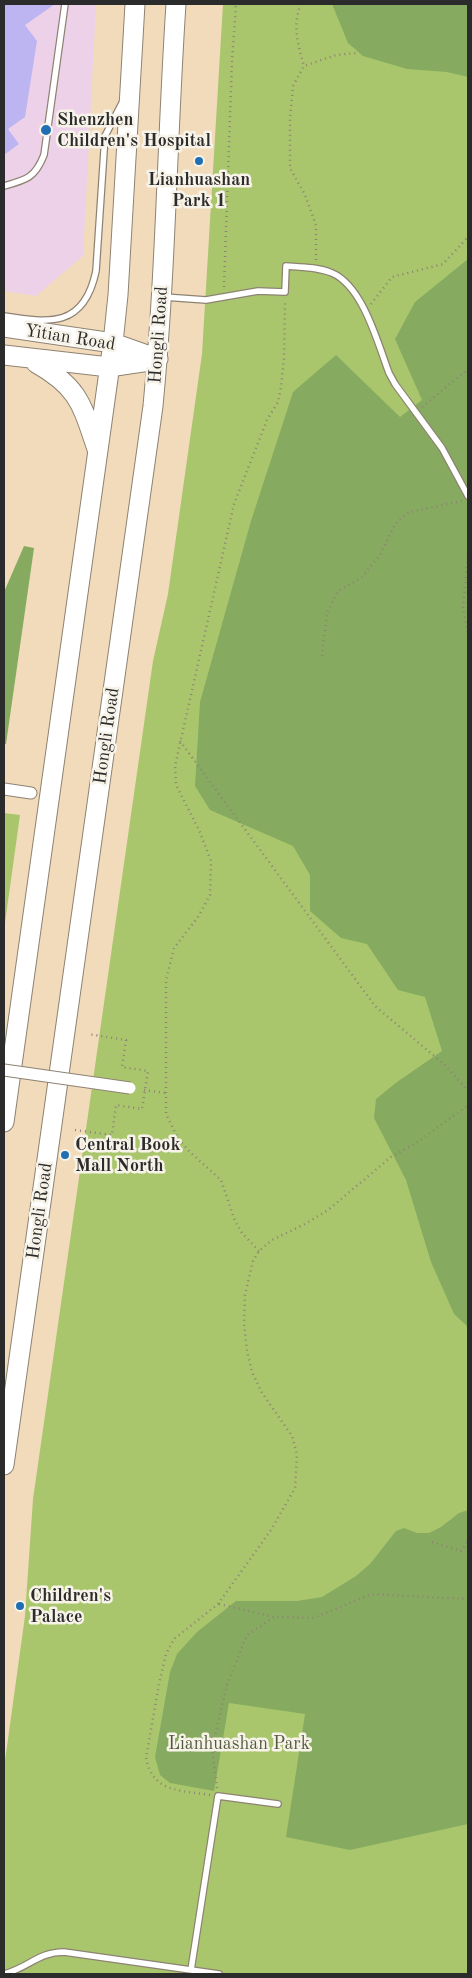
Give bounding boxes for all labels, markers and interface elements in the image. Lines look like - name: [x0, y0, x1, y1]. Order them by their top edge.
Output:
- place label: Shenzhen Children's Hospital: [57, 109, 211, 152]
- marker: Shenzhen Children's Hospital: [39, 123, 53, 137]
- marker: Lianhuashan Park 1: [193, 155, 205, 167]
- place label: Lianhuashan Park 1: [148, 169, 250, 212]
- street label: Hongli Road: [145, 286, 173, 384]
- street label: Yitian Road: [23, 320, 117, 356]
- street label: Hongli Road: [90, 686, 124, 786]
- place label: Central Book Mall North: [75, 1134, 180, 1176]
- marker: Central Book Mall North: [59, 1149, 71, 1161]
- street label: Hongli Road: [23, 1161, 57, 1261]
- place label: Children's Palace: [30, 1585, 111, 1628]
- marker: Children's Palace: [14, 1600, 26, 1612]
- park label: Lianhuashan Park: [168, 1733, 310, 1755]

